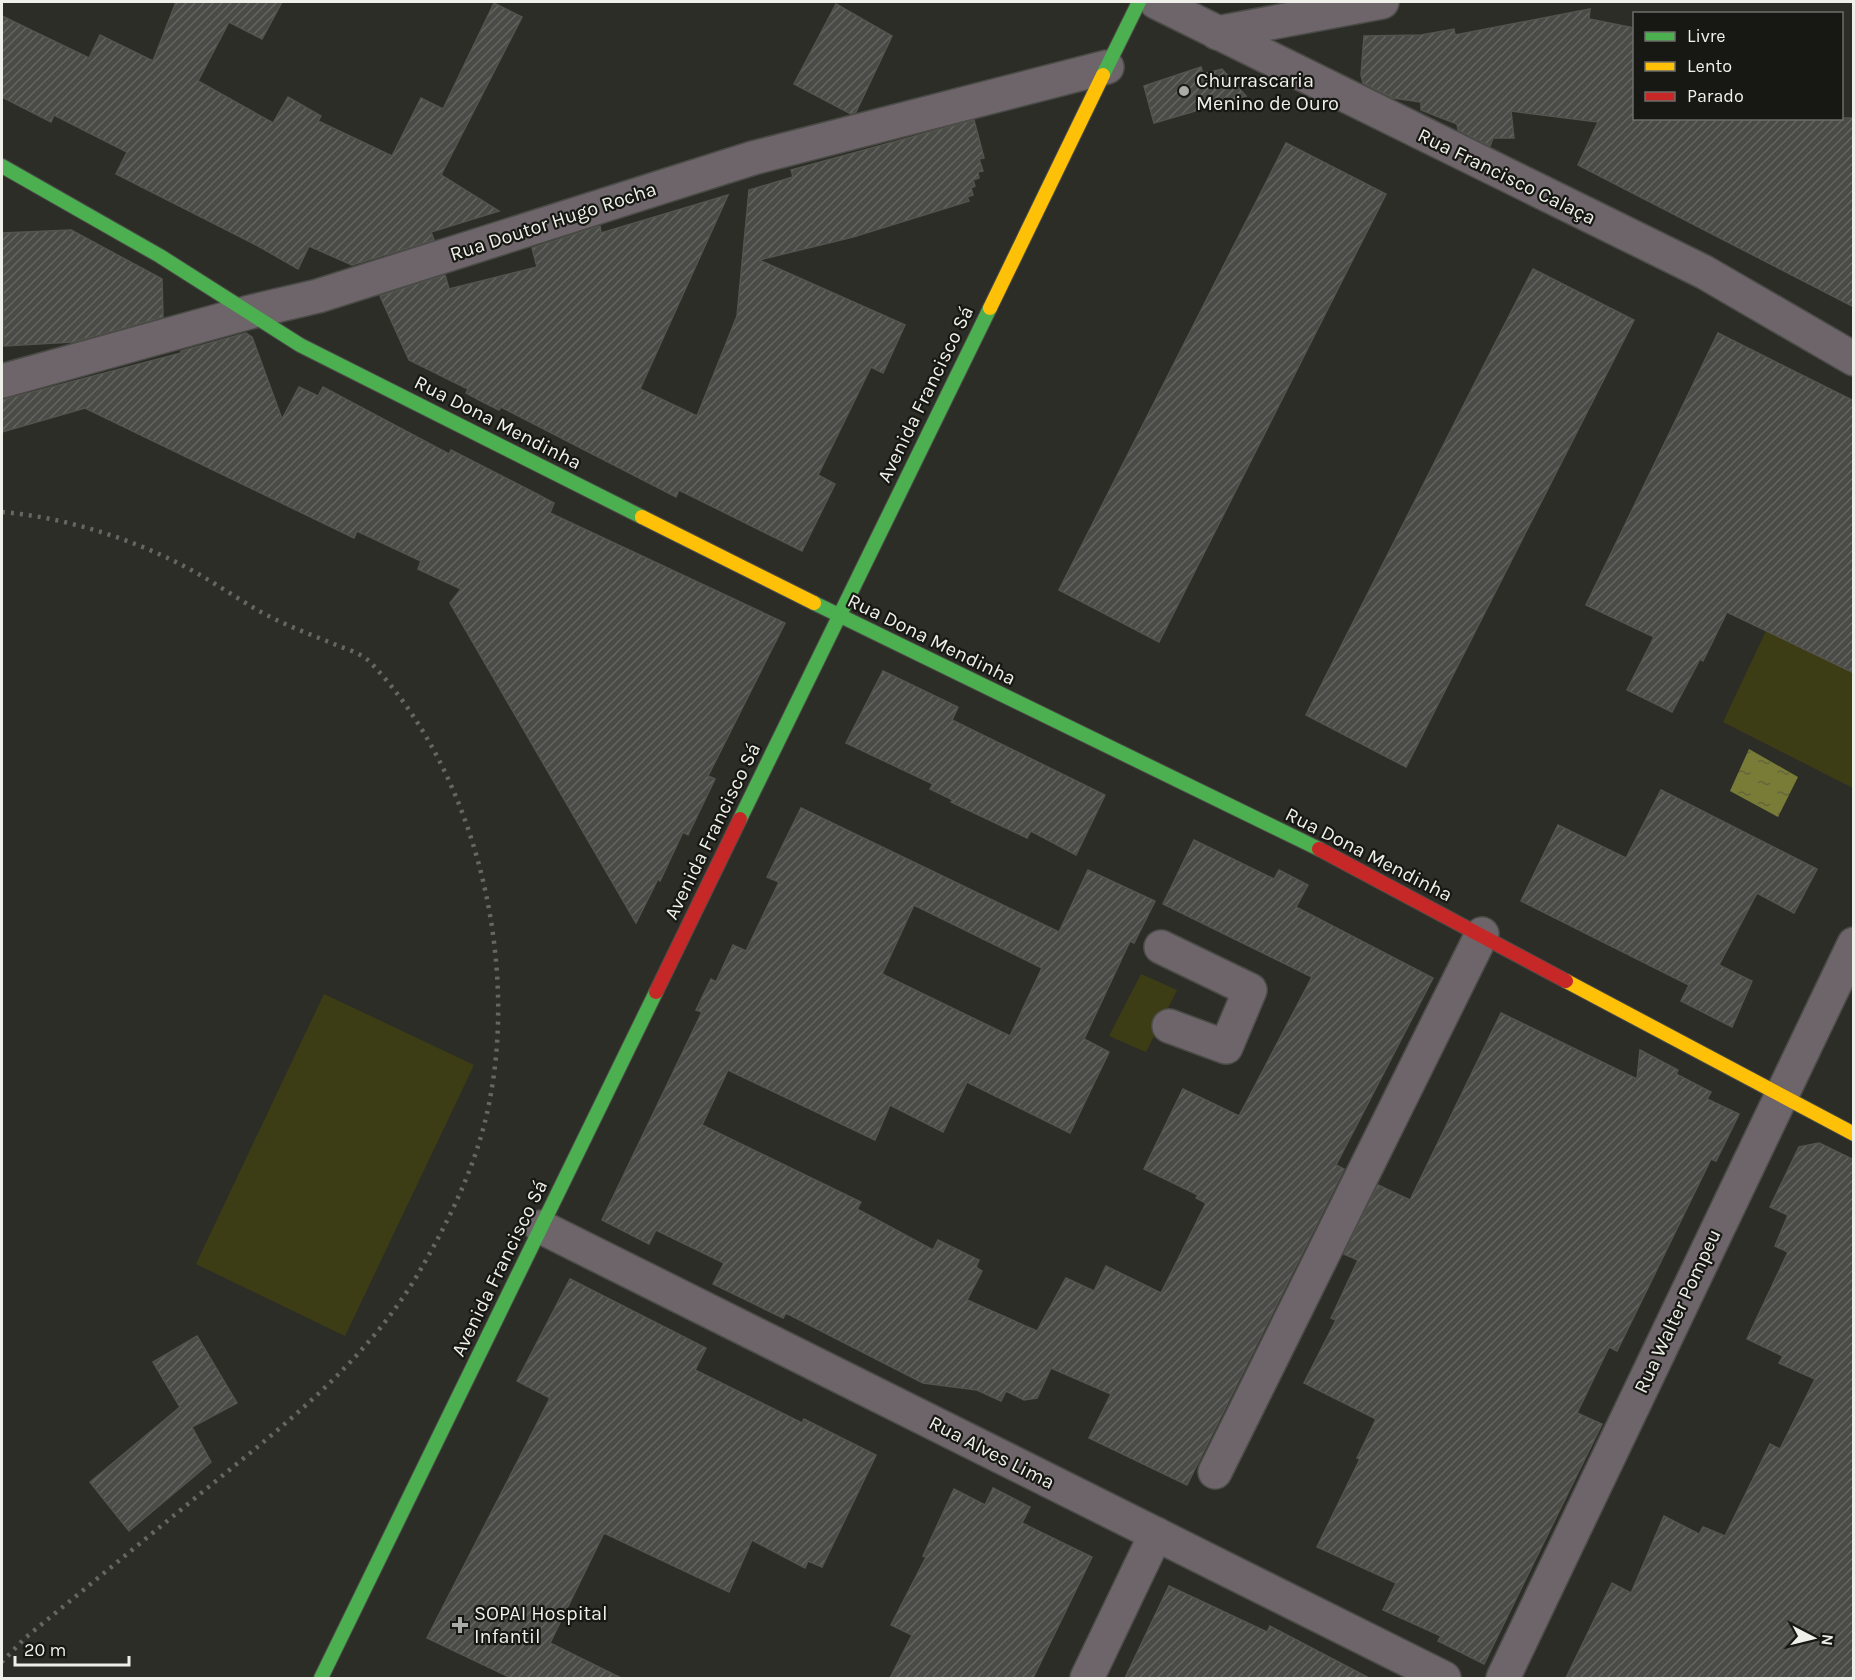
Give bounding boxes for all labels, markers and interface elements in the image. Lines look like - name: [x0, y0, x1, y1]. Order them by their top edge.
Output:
- legend: [1633, 12, 1843, 120]
- text: Livre: [1687, 25, 1726, 47]
- text: Lento: [1687, 55, 1732, 77]
- place label: Churrascaria Menino de Ouro: [1196, 69, 1339, 115]
- marker: Churrascaria Menino de Ouro: [1177, 84, 1191, 98]
- text: Parado: [1687, 85, 1744, 107]
- street label: Rua Francisco Calaça: [1414, 123, 1599, 230]
- street label: Rua Doutor Hugo Rocha: [447, 177, 659, 266]
- street label: Avenida Francisco Sá: [873, 302, 978, 486]
- street label: Rua Dona Mendinha: [410, 370, 585, 475]
- street label: Rua Dona Mendinha: [844, 589, 1020, 690]
- street label: Avenida Francisco Sá: [660, 739, 765, 923]
- street label: Rua Dona Mendinha: [1281, 802, 1456, 907]
- street label: Avenida Francisco Sá: [447, 1176, 552, 1360]
- street label: Rua Walter Pompeu: [1629, 1225, 1726, 1397]
- street label: Rua Alves Lima: [925, 1411, 1058, 1494]
- place label: SOPAI Hospital Infantil: [474, 1602, 608, 1648]
- north arrow: [1783, 1608, 1843, 1668]
- marker: SOPAI Hospital Infantil: [451, 1616, 469, 1634]
- scale bar: [15, 1629, 129, 1667]
- text: N: [1817, 1633, 1838, 1647]
- text: 20 m: [24, 1639, 66, 1661]

